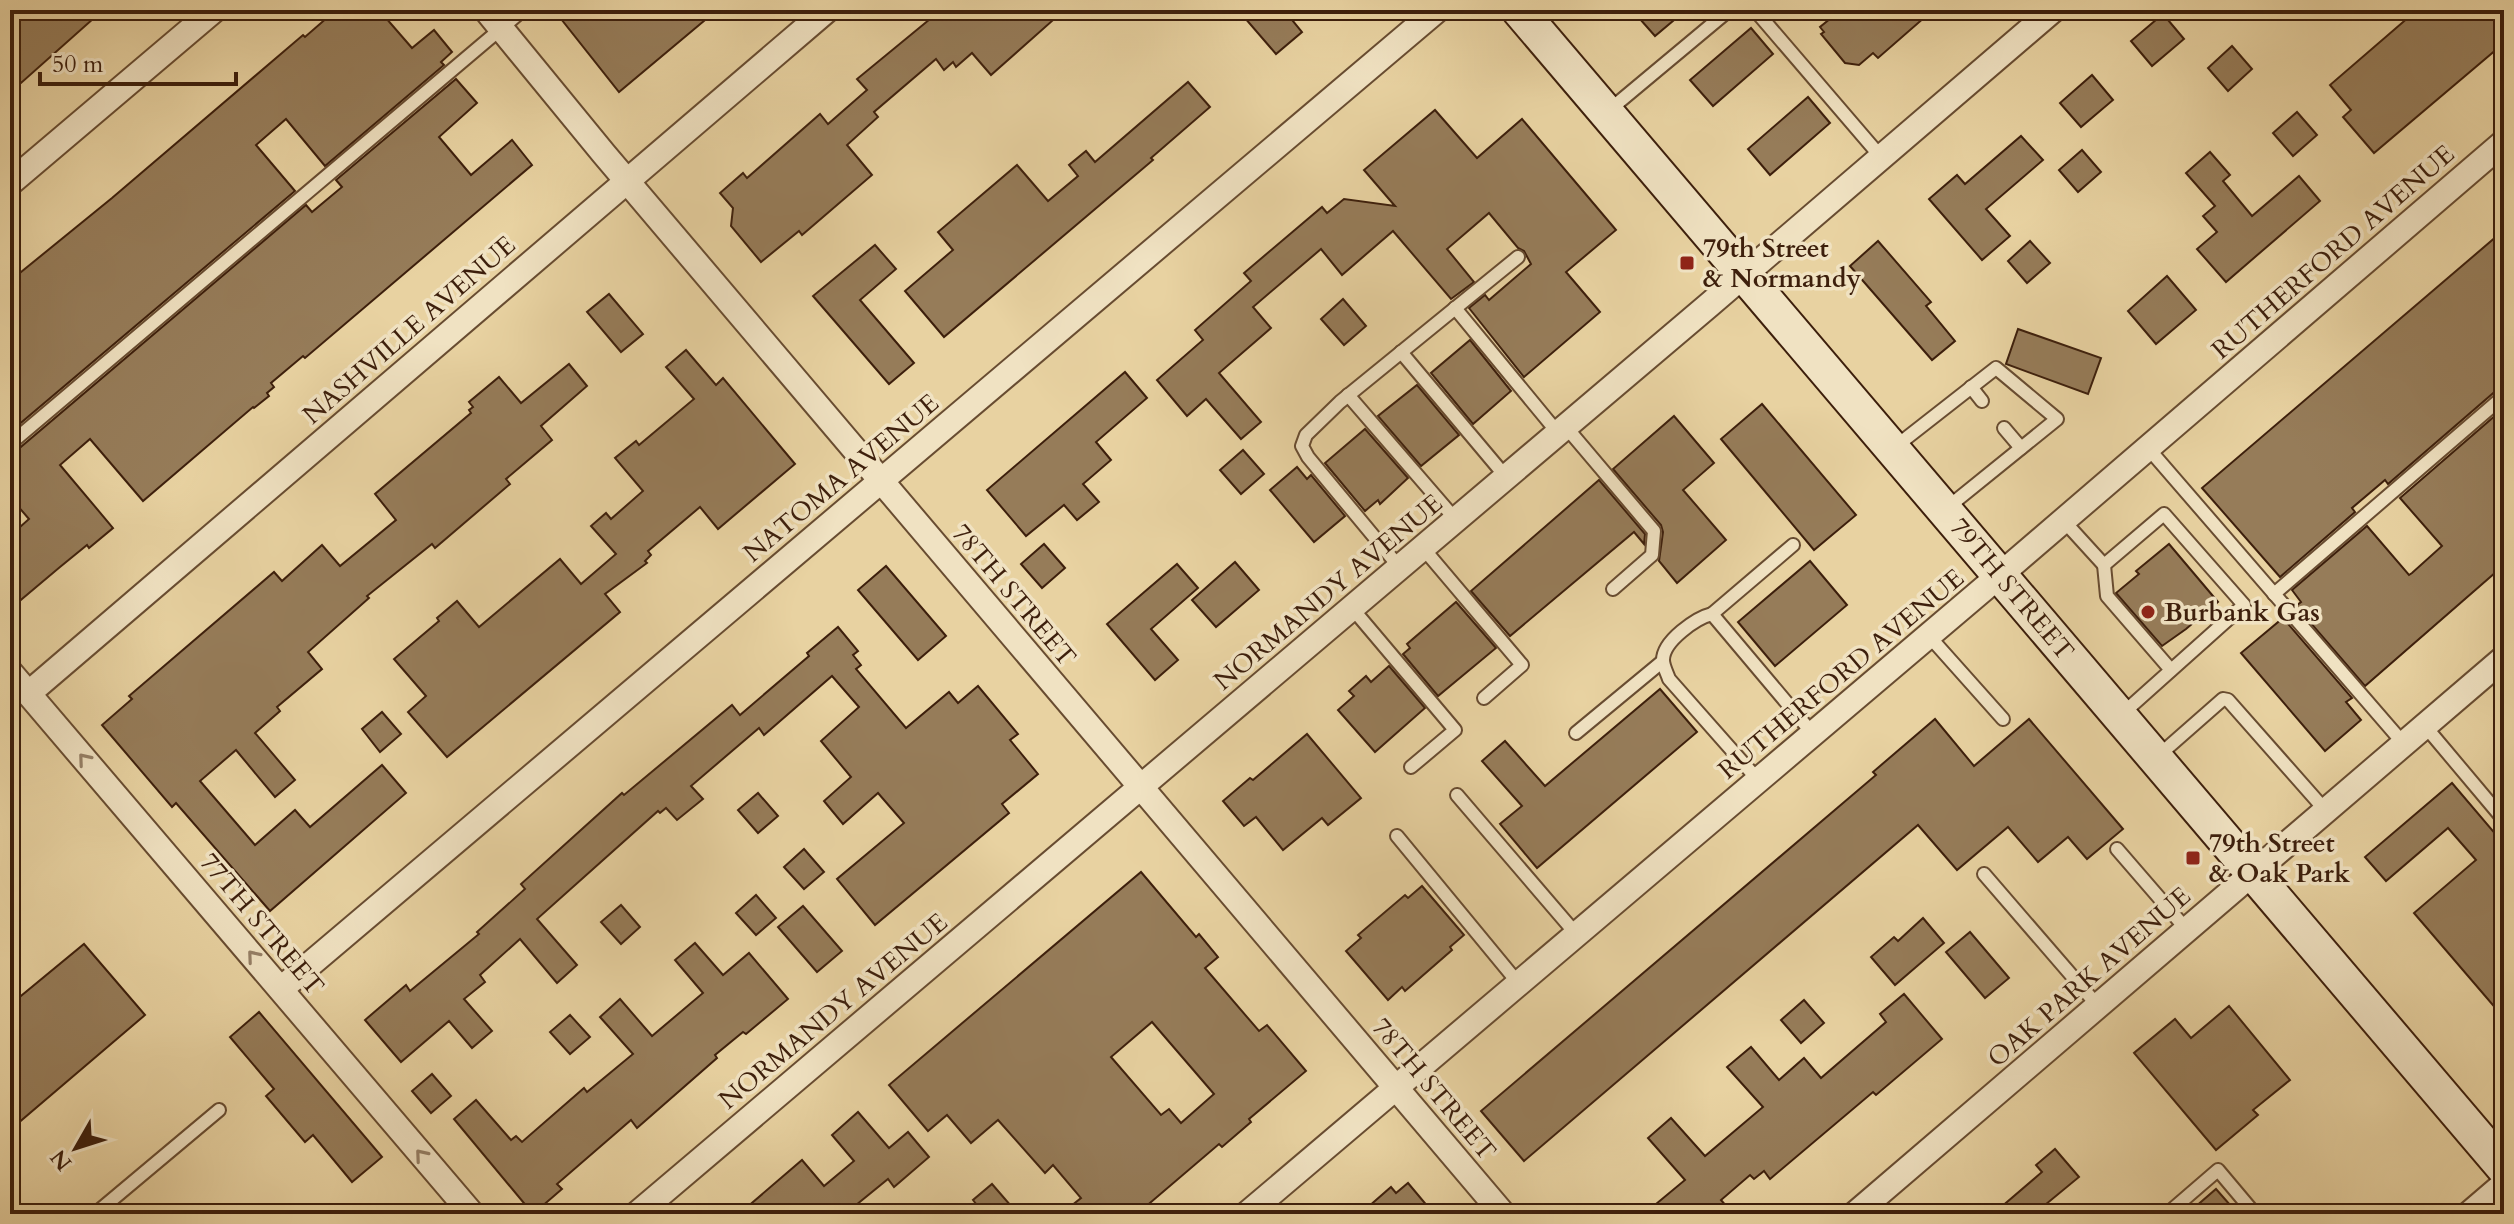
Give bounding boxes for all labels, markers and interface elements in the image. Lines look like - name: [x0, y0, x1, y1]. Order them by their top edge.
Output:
- scale bar: [40, 36, 236, 86]
- text: 50 m: [52, 48, 104, 81]
- street label: RUTHERFORD AVENUE: [2204, 137, 2462, 367]
- street label: NASHVILLE AVENUE: [295, 228, 523, 432]
- place label: 79th Street & Normandy: [1703, 231, 1861, 296]
- marker: 79th Street & Normandy: [1678, 254, 1696, 272]
- street label: NATOMA AVENUE: [736, 386, 946, 570]
- street label: NORMANDY AVENUE: [1206, 486, 1450, 698]
- street label: 79TH STREET: [1942, 510, 2082, 668]
- street label: 78TH STREET: [944, 516, 1084, 674]
- street label: RUTHERFORD AVENUE: [1711, 561, 1971, 787]
- place label: Burbank Gas: [2164, 595, 2320, 630]
- marker: Burbank Gas: [2139, 603, 2157, 621]
- one-way arrow: [79, 753, 94, 768]
- place label: 79th Street & Oak Park: [2209, 826, 2351, 891]
- street label: 77TH STREET: [192, 845, 332, 1003]
- marker: 79th Street & Oak Park: [2184, 849, 2202, 867]
- street label: OAK PARK AVENUE: [1980, 879, 2198, 1075]
- street label: NORMANDY AVENUE: [711, 905, 955, 1117]
- one-way arrow: [248, 951, 263, 966]
- street label: 78TH STREET: [1364, 1010, 1504, 1168]
- north arrow: [36, 1108, 116, 1188]
- text: N: [44, 1143, 79, 1177]
- one-way arrow: [416, 1149, 431, 1164]

